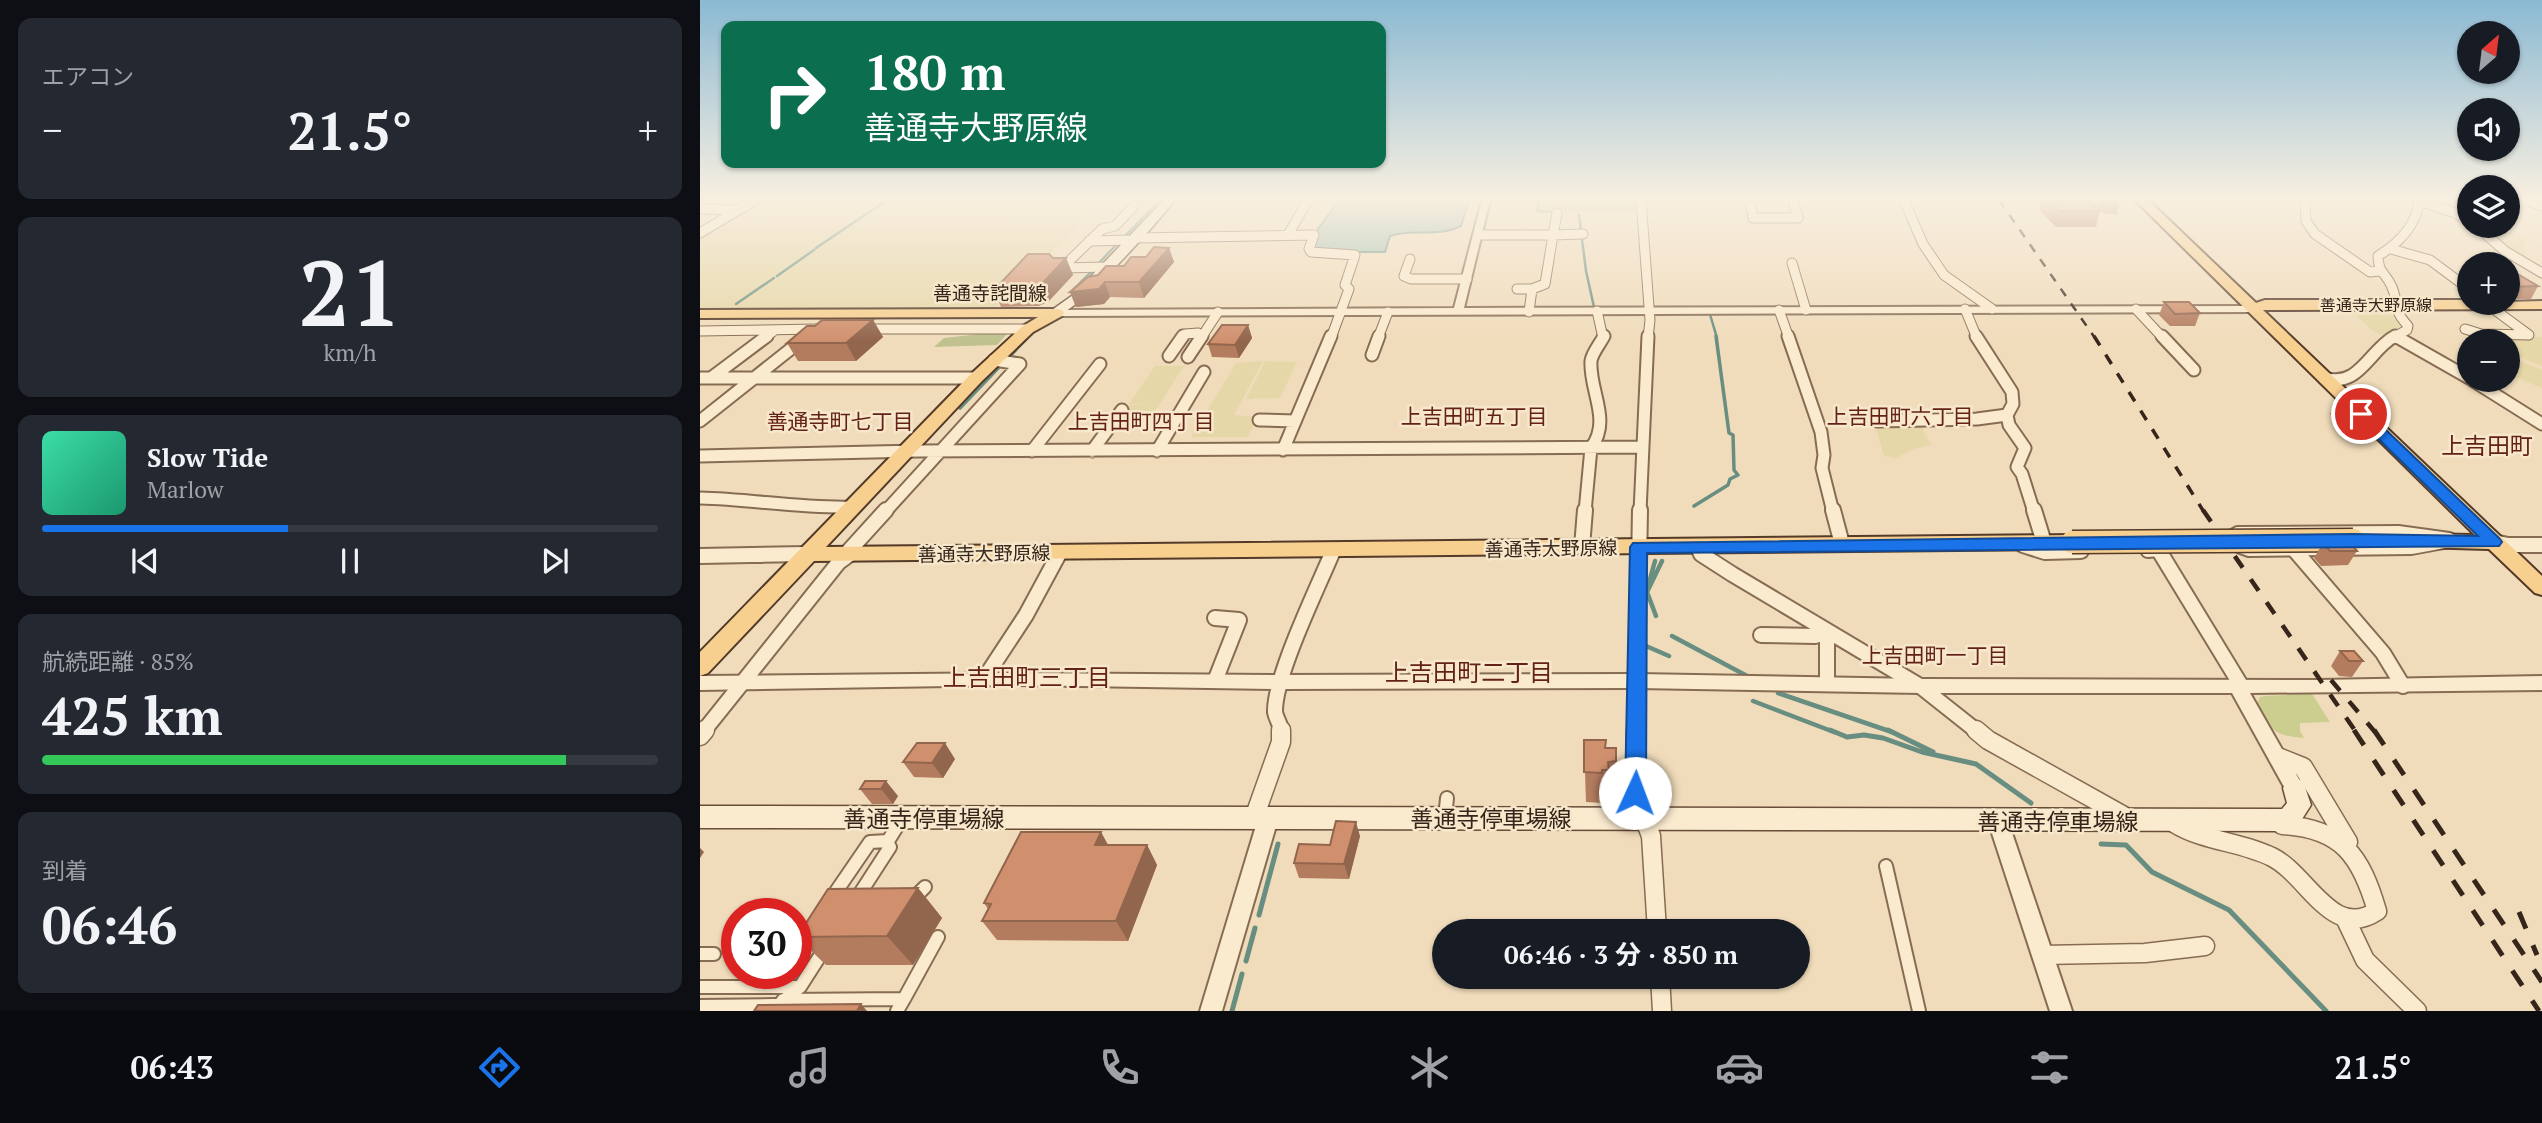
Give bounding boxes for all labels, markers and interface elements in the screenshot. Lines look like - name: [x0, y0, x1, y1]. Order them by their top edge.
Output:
- north arrow: [2457, 21, 2520, 84]
- map controls: [2457, 21, 2520, 392]
- text: 180 m: [864, 39, 1006, 104]
- icon: right: [749, 49, 840, 140]
- text: エアコン: [42, 61, 134, 92]
- text: 21.5°: [287, 96, 413, 165]
- button: sound: [2457, 98, 2520, 161]
- text: −: [42, 105, 62, 155]
- text: +: [638, 105, 658, 155]
- text: 善通寺大野原線: [864, 106, 1088, 148]
- button: layers: [2457, 175, 2520, 238]
- text: 21: [299, 231, 401, 352]
- button: +: [2457, 252, 2520, 315]
- street label: 善通寺詫間線: [933, 280, 1047, 305]
- street label: 善通寺大野原線: [2320, 294, 2432, 316]
- button: −: [2457, 329, 2520, 392]
- text: km/h: [323, 337, 377, 368]
- pin: [2331, 384, 2391, 444]
- icon: arrive: [2342, 395, 2380, 433]
- district label: 上吉田町五丁目: [1401, 402, 1548, 430]
- district label: 上吉田町六丁目: [1827, 402, 1974, 430]
- district label: 善通寺町七丁目: [767, 407, 914, 435]
- district label: 上吉田町四丁目: [1068, 407, 1215, 435]
- district label: 上吉田町: [2441, 430, 2533, 461]
- text: Slow Tide: [147, 440, 268, 474]
- text: Marlow: [147, 474, 224, 505]
- street label: 善通寺大野原線: [1484, 534, 1618, 562]
- street label: 善通寺大野原線: [917, 539, 1051, 567]
- icon: previous: [126, 542, 164, 580]
- icon: pause: [331, 542, 369, 580]
- icon: next: [536, 542, 574, 580]
- district label: 上吉田町一丁目: [1862, 641, 2009, 669]
- text: 航続距離 · 85%: [42, 646, 194, 677]
- district label: 上吉田町二丁目: [1385, 656, 1553, 688]
- district label: 上吉田町三丁目: [943, 661, 1111, 693]
- text: 425 km: [42, 681, 223, 750]
- position arrow: [1598, 756, 1672, 830]
- street label: 善通寺停車場線: [844, 803, 1005, 834]
- street label: 善通寺停車場線: [1411, 803, 1572, 834]
- street label: 善通寺停車場線: [1978, 806, 2139, 837]
- text: 到着: [42, 855, 88, 886]
- text: 06:46: [42, 890, 177, 959]
- speed limit sign: 30: [721, 898, 812, 989]
- text: 06:46 · 3 分 · 850 m: [1504, 937, 1738, 971]
- icon: directions: [475, 1043, 524, 1092]
- icon: music: [785, 1043, 834, 1092]
- icon: phone: [1095, 1043, 1144, 1092]
- icon: climate: [1405, 1043, 1454, 1092]
- icon: car: [1715, 1043, 1764, 1092]
- icon: filters: [2025, 1043, 2074, 1092]
- text: 06:43: [130, 1046, 214, 1088]
- text: 21.5°: [2335, 1046, 2412, 1088]

